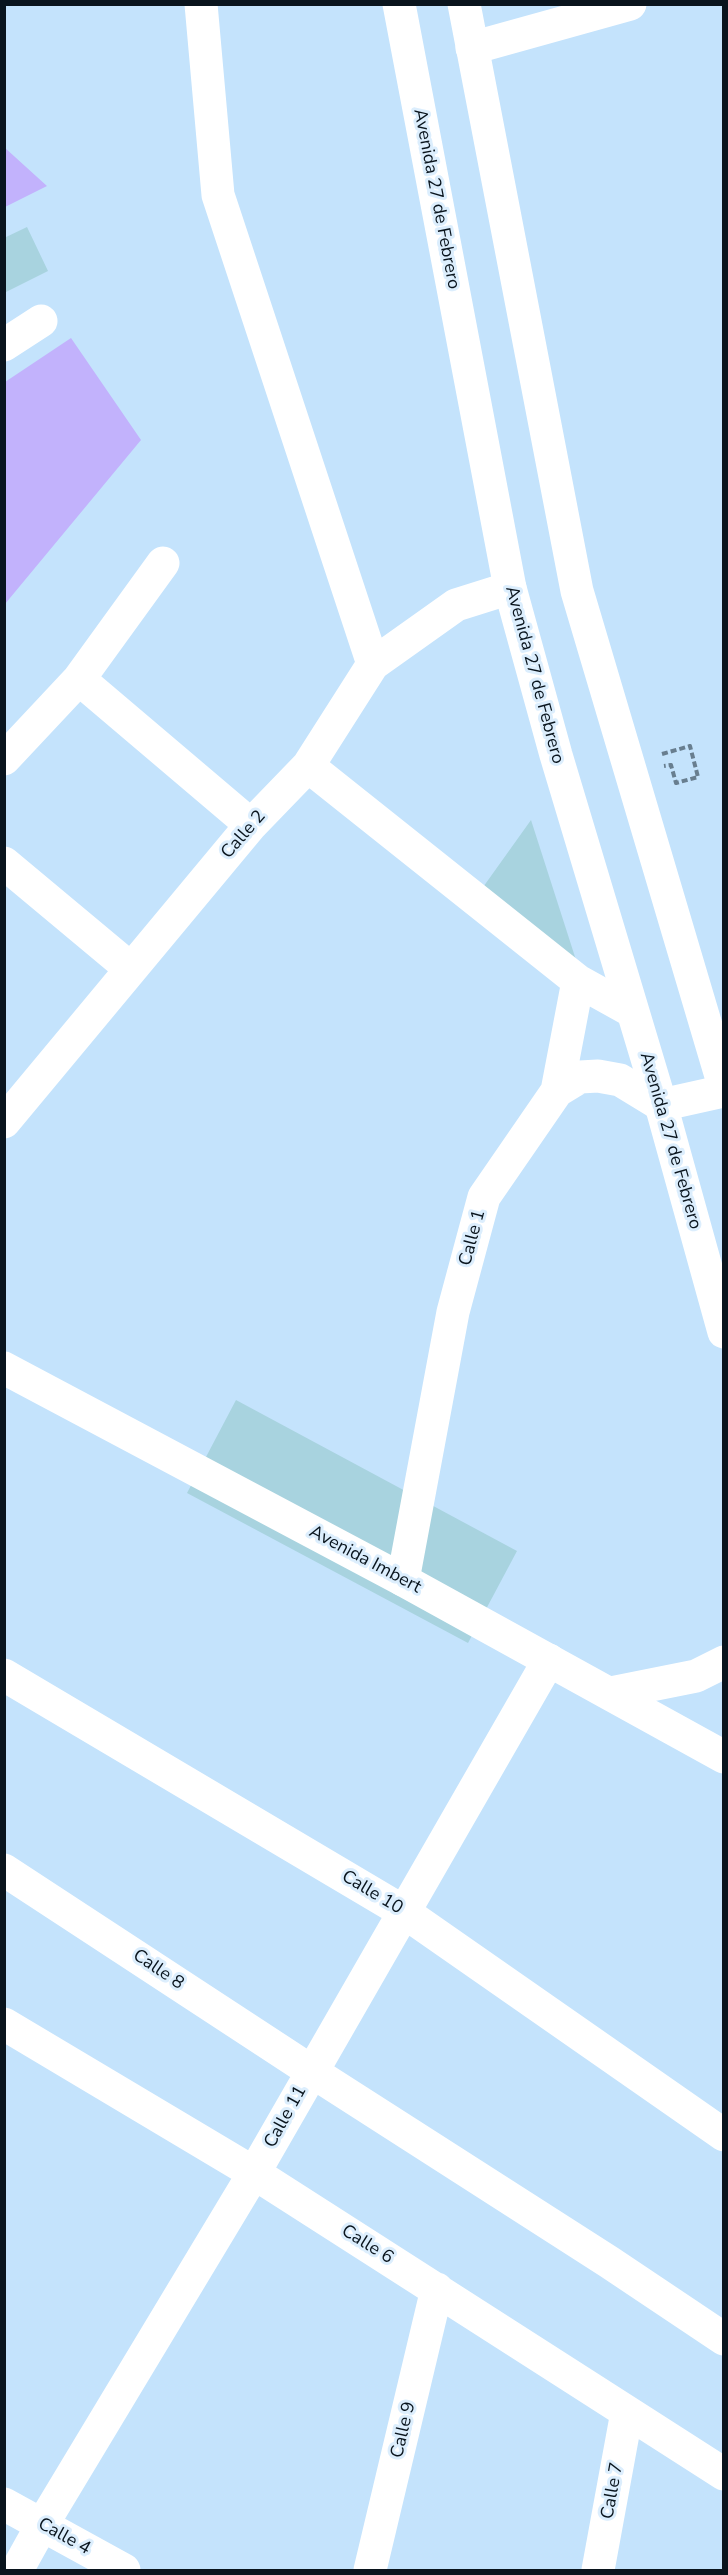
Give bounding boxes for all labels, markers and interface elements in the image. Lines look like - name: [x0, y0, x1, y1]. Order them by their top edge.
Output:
- street label: Avenida 27 de Febrero: [408, 107, 464, 291]
- street label: Avenida 27 de Febrero: [500, 584, 568, 766]
- street label: Calle 2: [217, 806, 271, 864]
- street label: Avenida 27 de Febrero: [634, 1050, 706, 1232]
- street label: Calle 1: [455, 1208, 491, 1268]
- street label: Avenida Imbert: [305, 1521, 425, 1599]
- street label: Calle 10: [337, 1866, 407, 1920]
- street label: Calle 8: [128, 1945, 188, 1995]
- street label: Calle 11: [260, 2082, 312, 2152]
- street label: Calle 6: [337, 2221, 397, 2269]
- street label: Calle 9: [387, 2400, 421, 2460]
- street label: Calle 7: [597, 2461, 629, 2521]
- street label: Calle 4: [34, 2514, 94, 2560]

